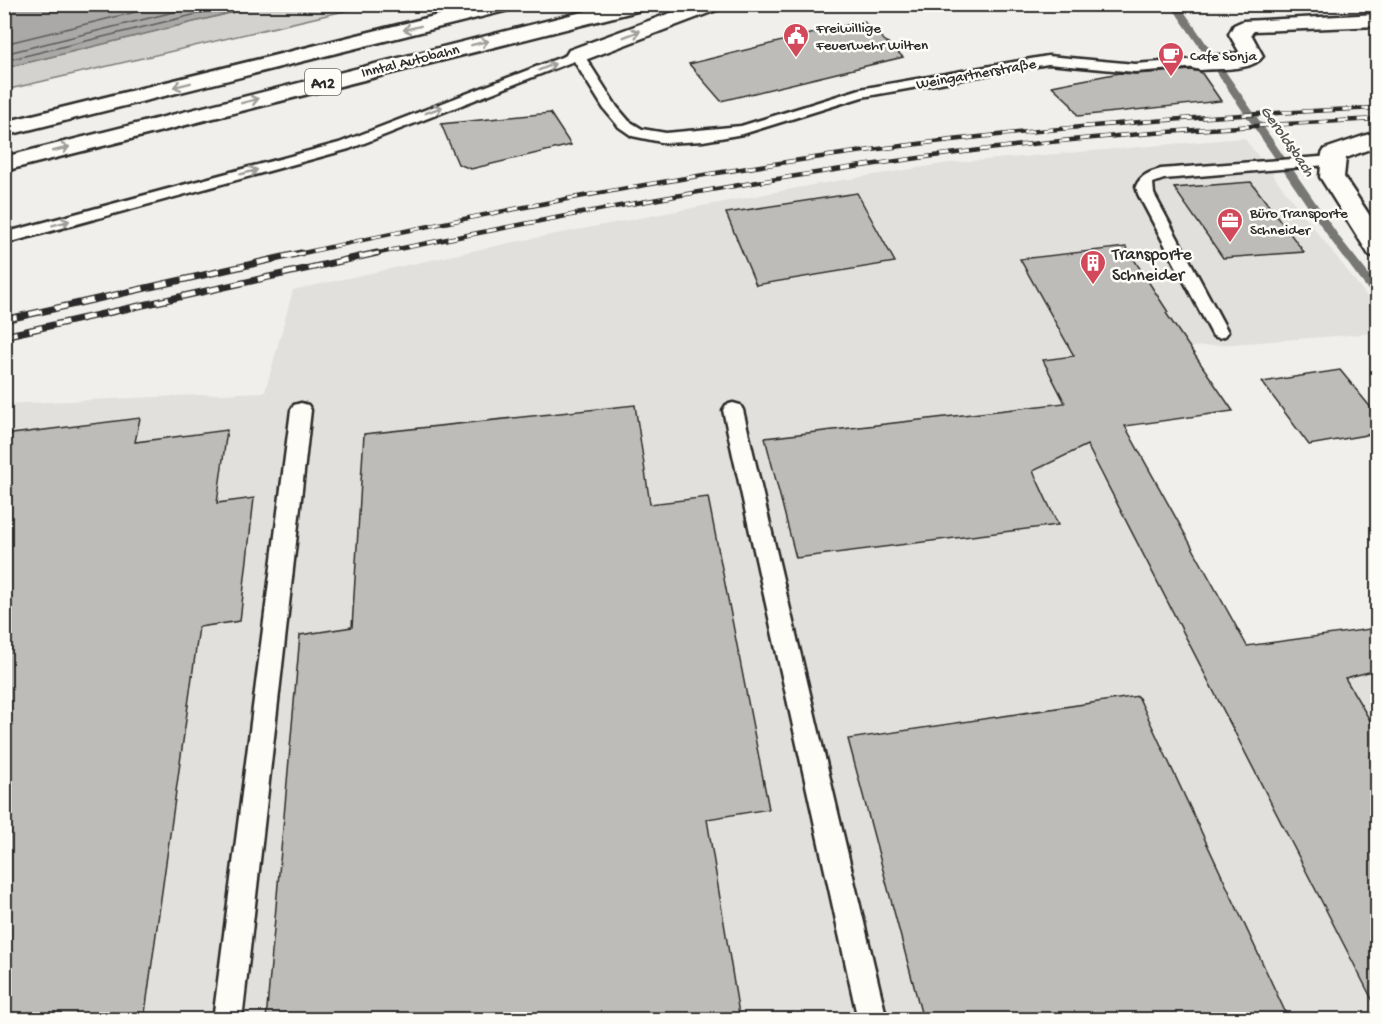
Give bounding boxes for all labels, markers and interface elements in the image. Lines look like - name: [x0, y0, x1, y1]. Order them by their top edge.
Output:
- place label: Freiwillige Feuerwehr Wilten: [815, 20, 928, 55]
- public building icon: Freiwillige Feuerwehr Wilten: [781, 21, 811, 59]
- one-way arrow: [403, 23, 422, 35]
- one-way arrow: [622, 28, 641, 39]
- one-way arrow: [470, 36, 489, 48]
- cafe icon: Cafe Sonja: [1156, 40, 1186, 78]
- street label: Inntal Autobahn: [360, 41, 461, 83]
- place label: Cafe Sonja: [1190, 48, 1258, 66]
- street label: Weingartnerstraße: [915, 56, 1038, 94]
- one-way arrow: [537, 61, 556, 72]
- road number: A12: [305, 69, 341, 95]
- one-way arrow: [173, 79, 192, 91]
- one-way arrow: [240, 94, 259, 106]
- water label: Geroldsbach: [1255, 103, 1318, 182]
- one-way arrow: [424, 104, 443, 115]
- one-way arrow: [51, 143, 70, 155]
- one-way arrow: [239, 166, 258, 177]
- place label: Büro Transporte Schneider: [1249, 205, 1348, 240]
- office icon: Büro Transporte Schneider: [1215, 206, 1245, 244]
- one-way arrow: [51, 217, 70, 228]
- place label: Transporte Schneider: [1111, 245, 1192, 287]
- building icon: Transporte Schneider: [1078, 248, 1108, 286]

